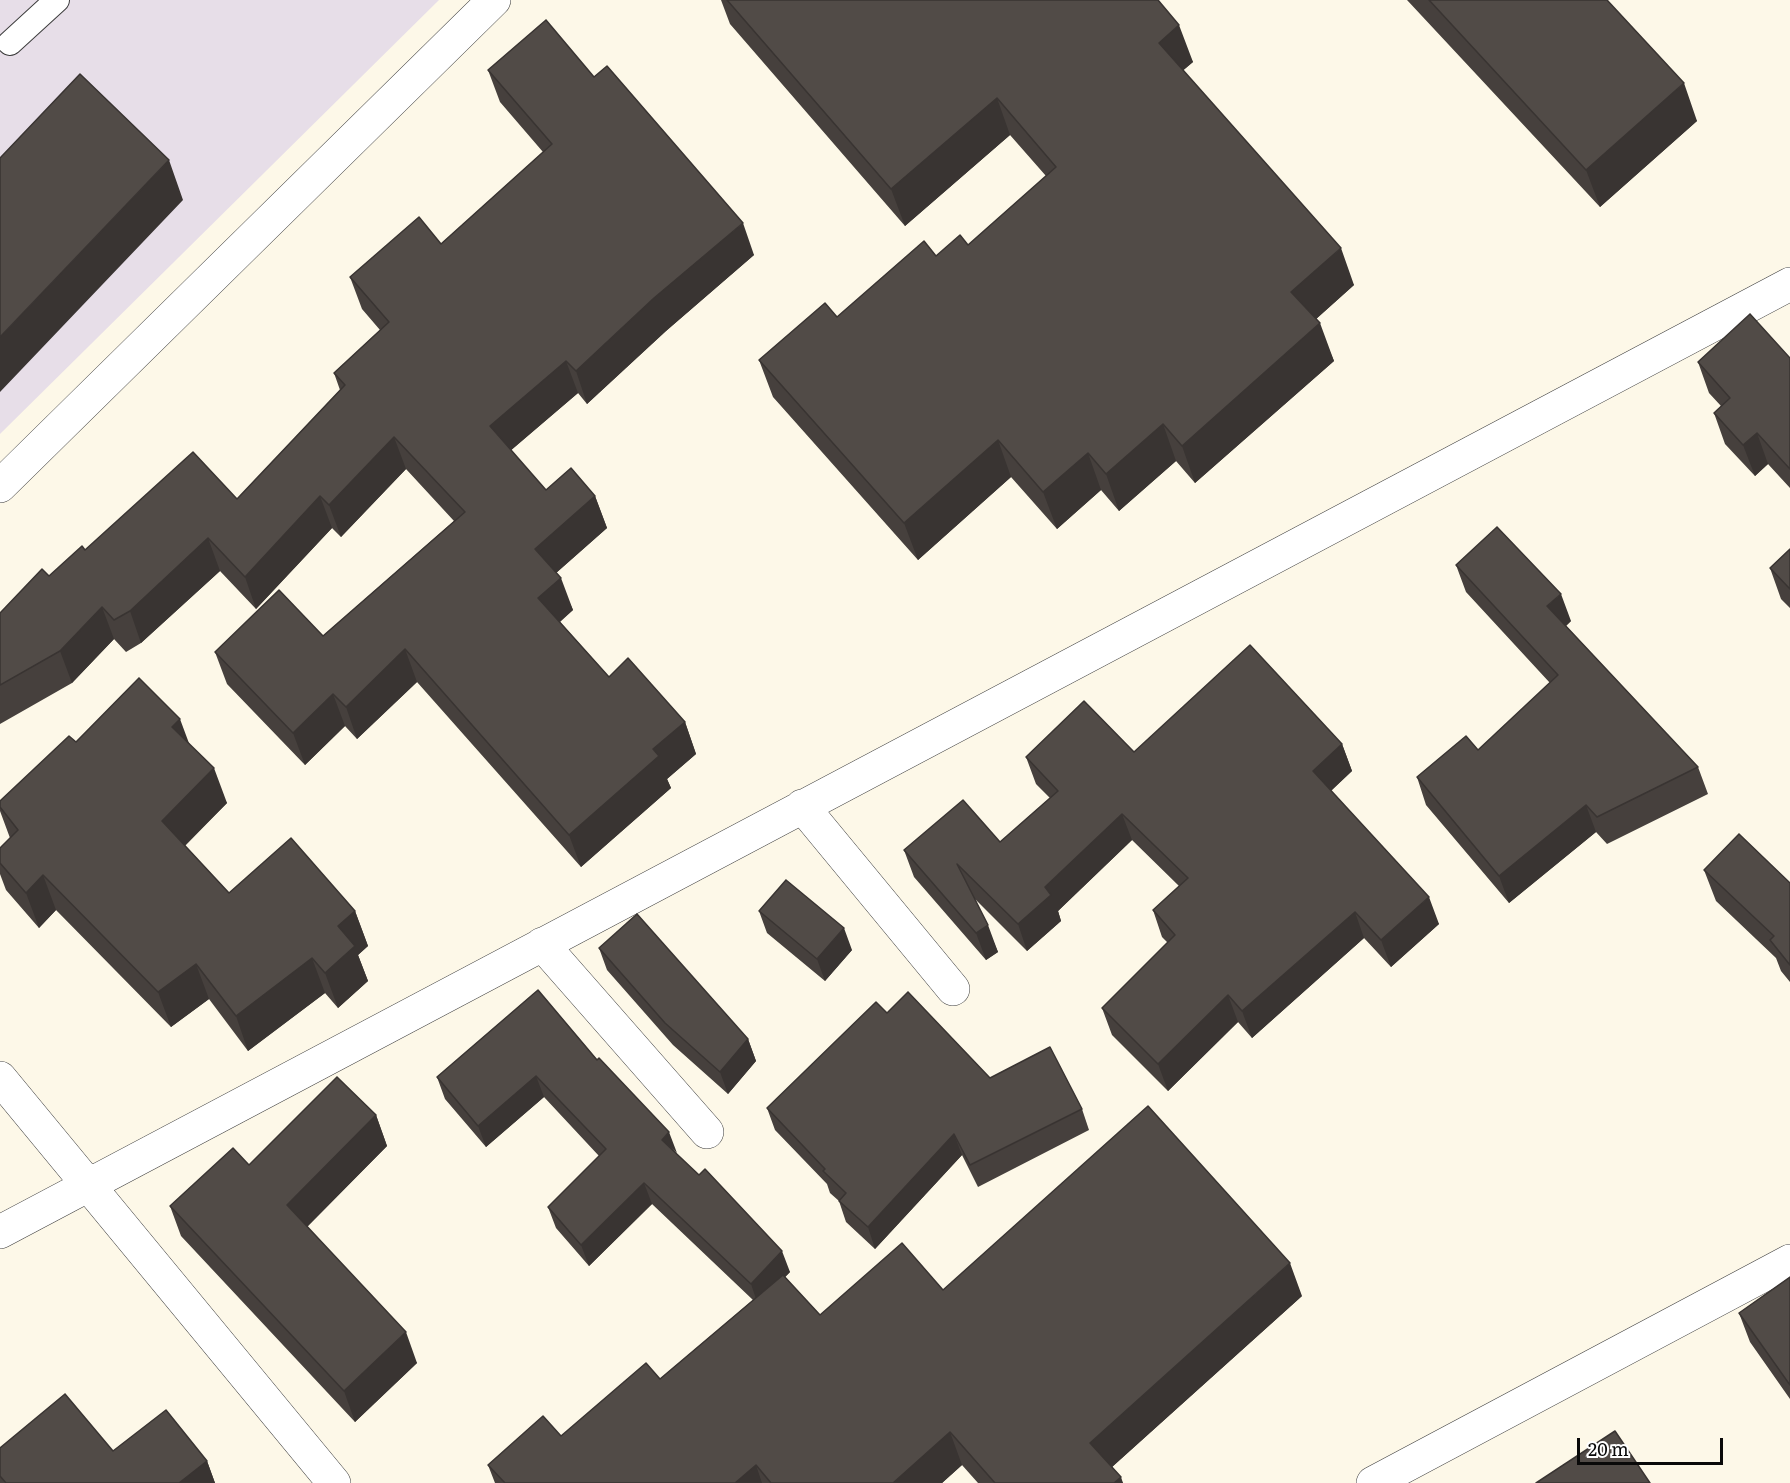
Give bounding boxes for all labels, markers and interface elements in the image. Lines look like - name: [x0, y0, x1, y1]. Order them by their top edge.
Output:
- scale bar: [1580, 1426, 1726, 1464]
- text: 20 m: [1588, 1435, 1629, 1462]

